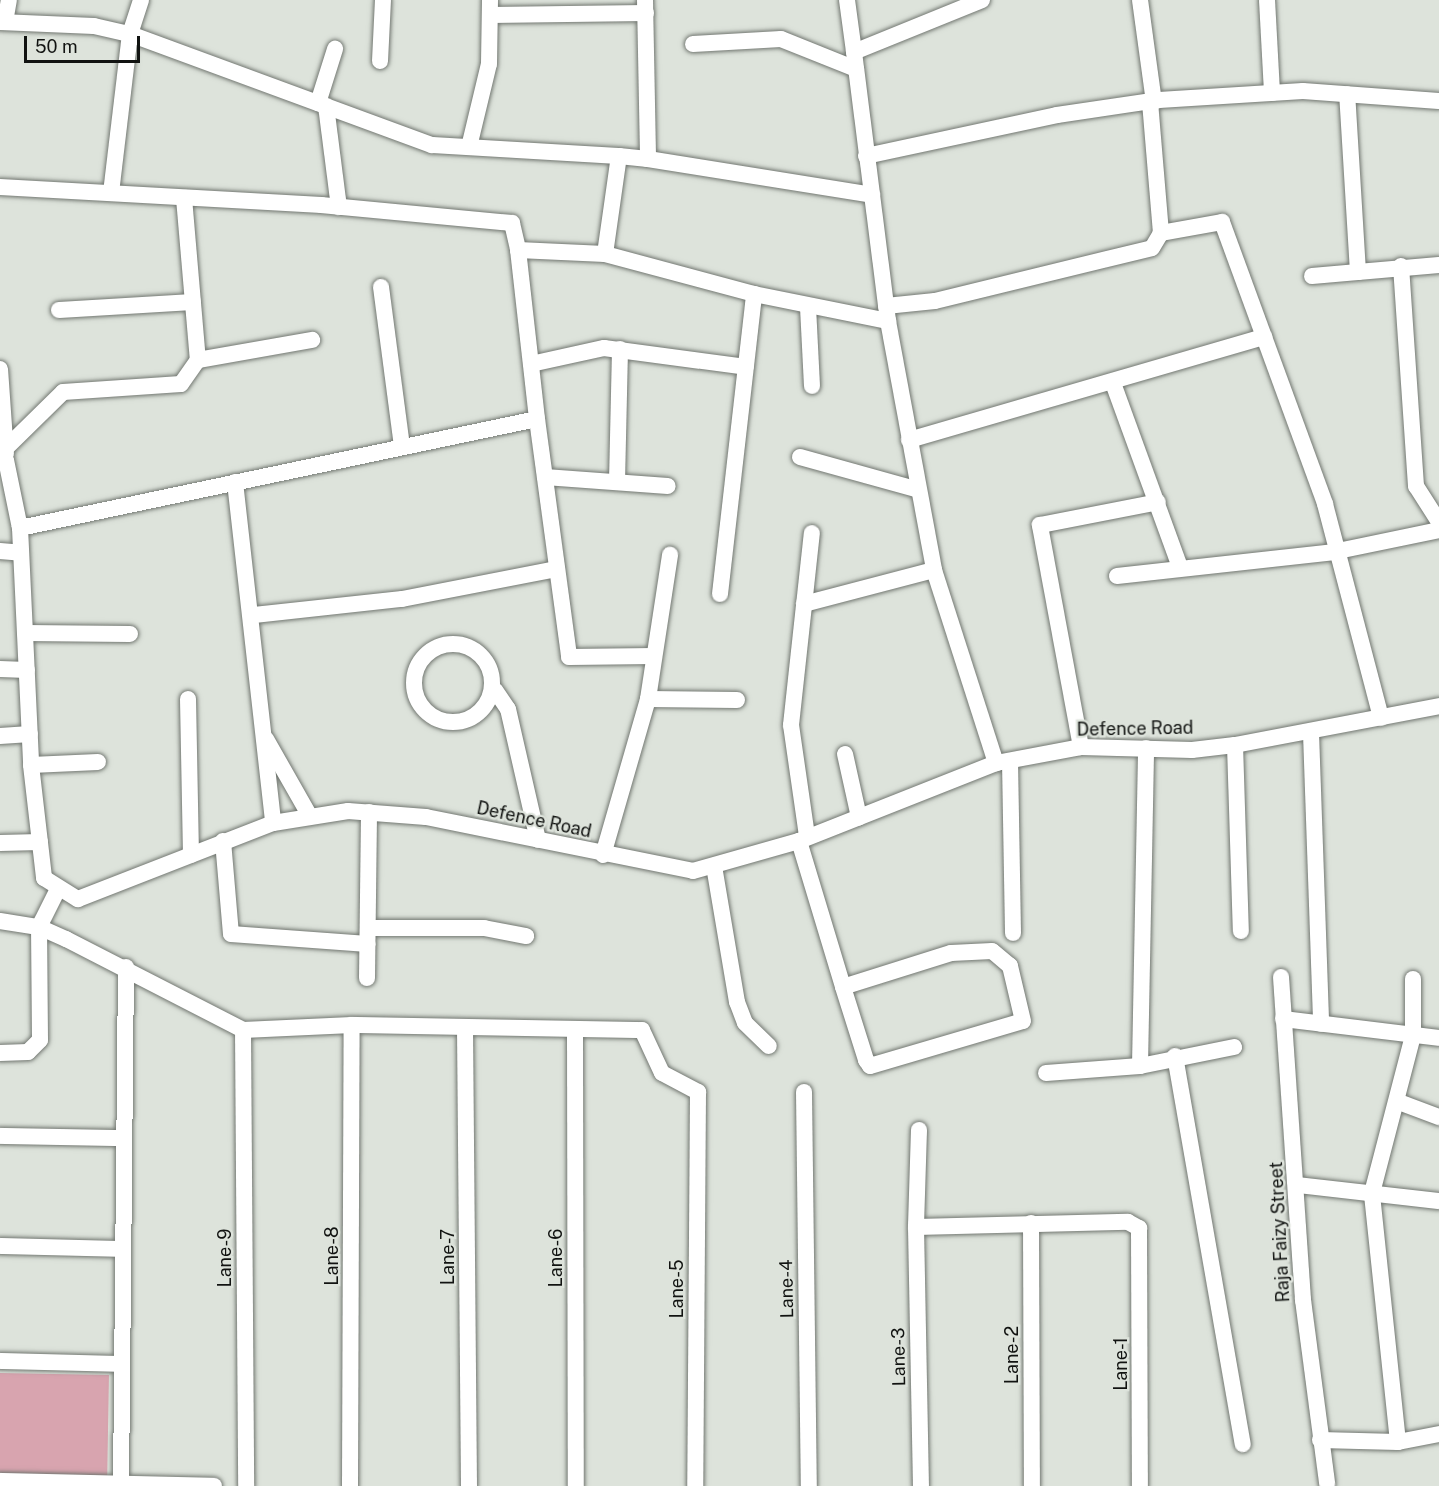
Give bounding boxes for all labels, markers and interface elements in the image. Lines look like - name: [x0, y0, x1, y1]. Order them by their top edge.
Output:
- scale bar: [27, 24, 142, 62]
- text: 50 m: [35, 36, 78, 57]
- street label: Defence Road: [1076, 717, 1194, 741]
- street label: Defence Road: [475, 797, 593, 843]
- street label: Raja Faizy Street: [1266, 1161, 1294, 1303]
- street label: Lane-8: [321, 1226, 343, 1286]
- street label: Lane-9: [214, 1229, 236, 1287]
- street label: Lane-7: [437, 1229, 459, 1285]
- street label: Lane-6: [545, 1229, 567, 1287]
- street label: Lane-5: [666, 1259, 688, 1319]
- street label: Lane-4: [776, 1259, 798, 1319]
- street label: Lane-2: [1001, 1326, 1023, 1384]
- street label: Lane-3: [888, 1327, 910, 1387]
- street label: Lane-1: [1110, 1337, 1132, 1391]

